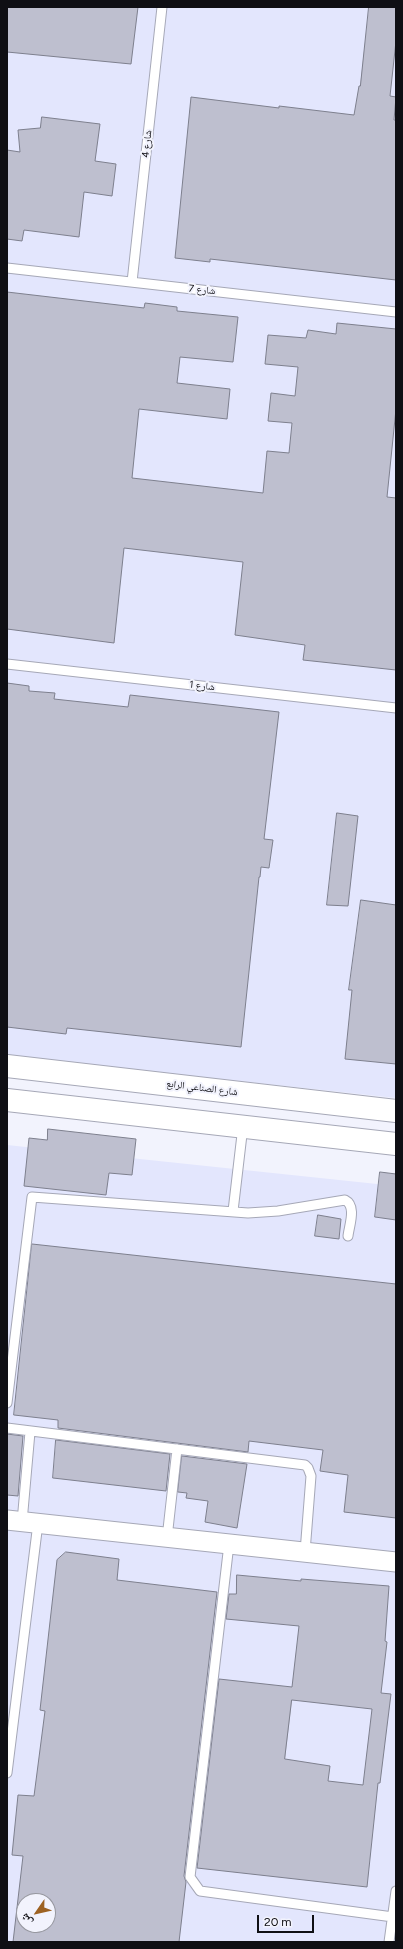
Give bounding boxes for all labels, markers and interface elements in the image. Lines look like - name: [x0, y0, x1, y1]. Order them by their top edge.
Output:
- street label: شارع 4: [140, 130, 154, 158]
- street label: شارع 7: [188, 283, 216, 297]
- street label: شارع 1: [189, 679, 215, 693]
- street label: شارع الصناعي الرابع: [166, 1078, 238, 1098]
- north arrow: [16, 1893, 56, 1933]
- scale bar: [259, 1907, 316, 1933]
- text: ش: [18, 1911, 35, 1928]
- text: 20 m: [264, 1915, 292, 1929]

